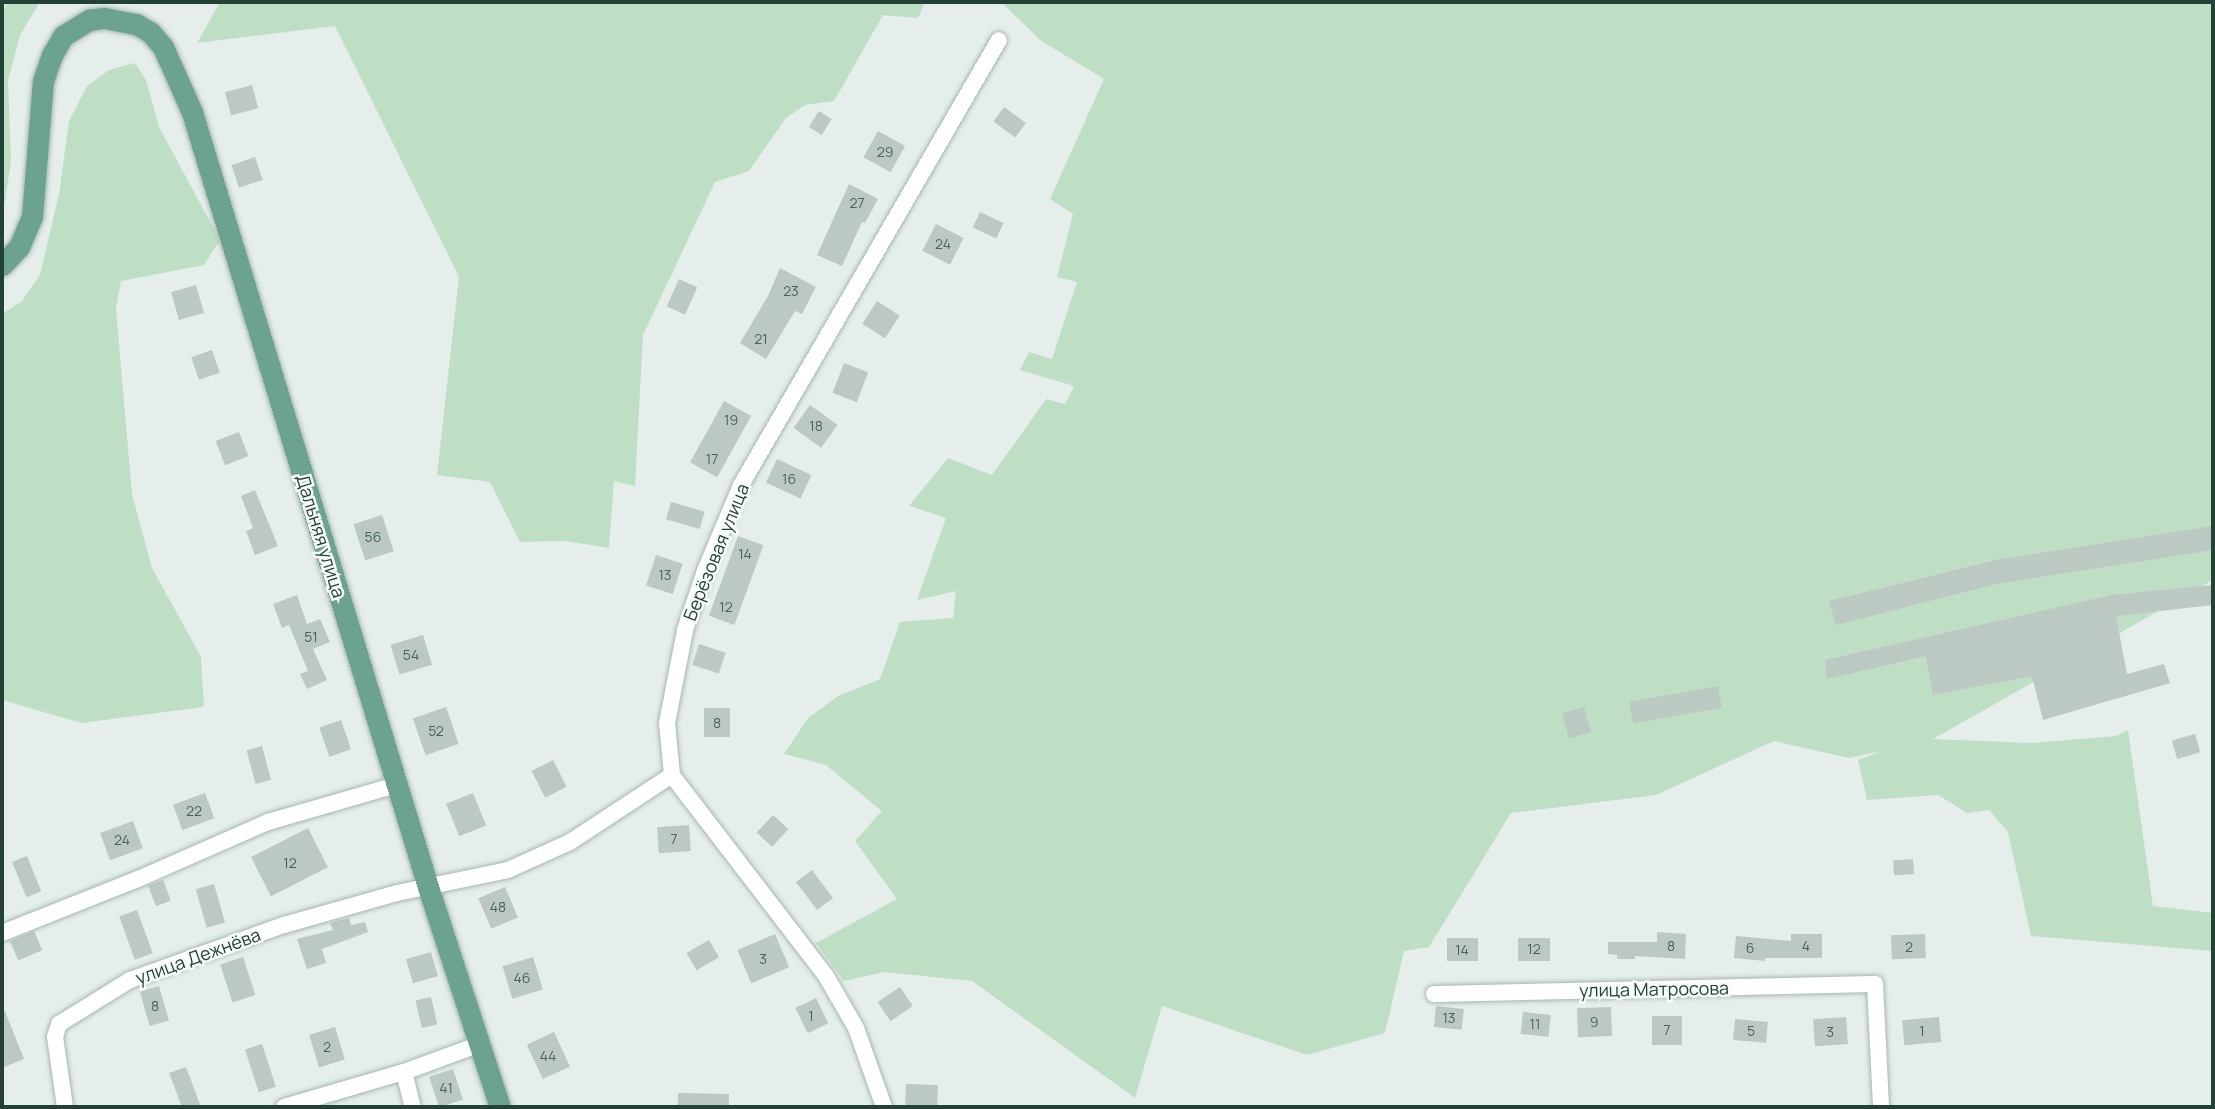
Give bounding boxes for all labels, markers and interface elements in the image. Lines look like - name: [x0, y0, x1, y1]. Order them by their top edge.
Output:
- house number: 29: [877, 144, 893, 160]
- house number: 27: [849, 195, 865, 211]
- house number: 24: [935, 236, 951, 252]
- house number: 23: [783, 283, 799, 299]
- house number: 21: [754, 331, 768, 347]
- house number: 19: [724, 412, 738, 428]
- house number: 18: [809, 418, 823, 434]
- house number: 17: [706, 451, 718, 467]
- house number: 16: [782, 471, 796, 487]
- street label: Дальняя улица: [292, 472, 350, 600]
- street label: Берёзовая улица: [679, 480, 753, 624]
- house number: 56: [365, 529, 381, 545]
- house number: 14: [738, 546, 752, 562]
- house number: 13: [658, 567, 672, 583]
- house number: 12: [719, 599, 733, 615]
- house number: 51: [304, 629, 318, 645]
- house number: 54: [403, 647, 419, 663]
- house number: 8: [713, 715, 721, 731]
- house number: 52: [428, 723, 444, 739]
- house number: 22: [186, 803, 202, 819]
- house number: 7: [670, 831, 678, 847]
- house number: 24: [114, 832, 130, 848]
- house number: 12: [283, 855, 297, 871]
- house number: 48: [490, 899, 506, 915]
- street label: улица Дежнёва: [133, 923, 263, 989]
- house number: 8: [1667, 938, 1675, 954]
- house number: 4: [1802, 938, 1810, 954]
- house number: 2: [1905, 939, 1913, 955]
- house number: 6: [1746, 940, 1754, 956]
- house number: 12: [1527, 941, 1541, 957]
- house number: 14: [1455, 942, 1469, 958]
- house number: 3: [759, 951, 767, 967]
- house number: 46: [514, 970, 530, 986]
- street label: улица Матросова: [1579, 977, 1729, 1001]
- house number: 8: [151, 998, 159, 1014]
- house number: 1: [808, 1008, 814, 1024]
- house number: 13: [1442, 1010, 1456, 1026]
- house number: 9: [1590, 1014, 1598, 1030]
- house number: 11: [1530, 1016, 1540, 1032]
- house number: 7: [1663, 1022, 1671, 1038]
- house number: 5: [1747, 1023, 1755, 1039]
- house number: 1: [1919, 1023, 1925, 1039]
- house number: 3: [1826, 1024, 1834, 1040]
- house number: 2: [323, 1039, 331, 1055]
- house number: 44: [540, 1048, 556, 1064]
- house number: 41: [439, 1080, 453, 1096]

